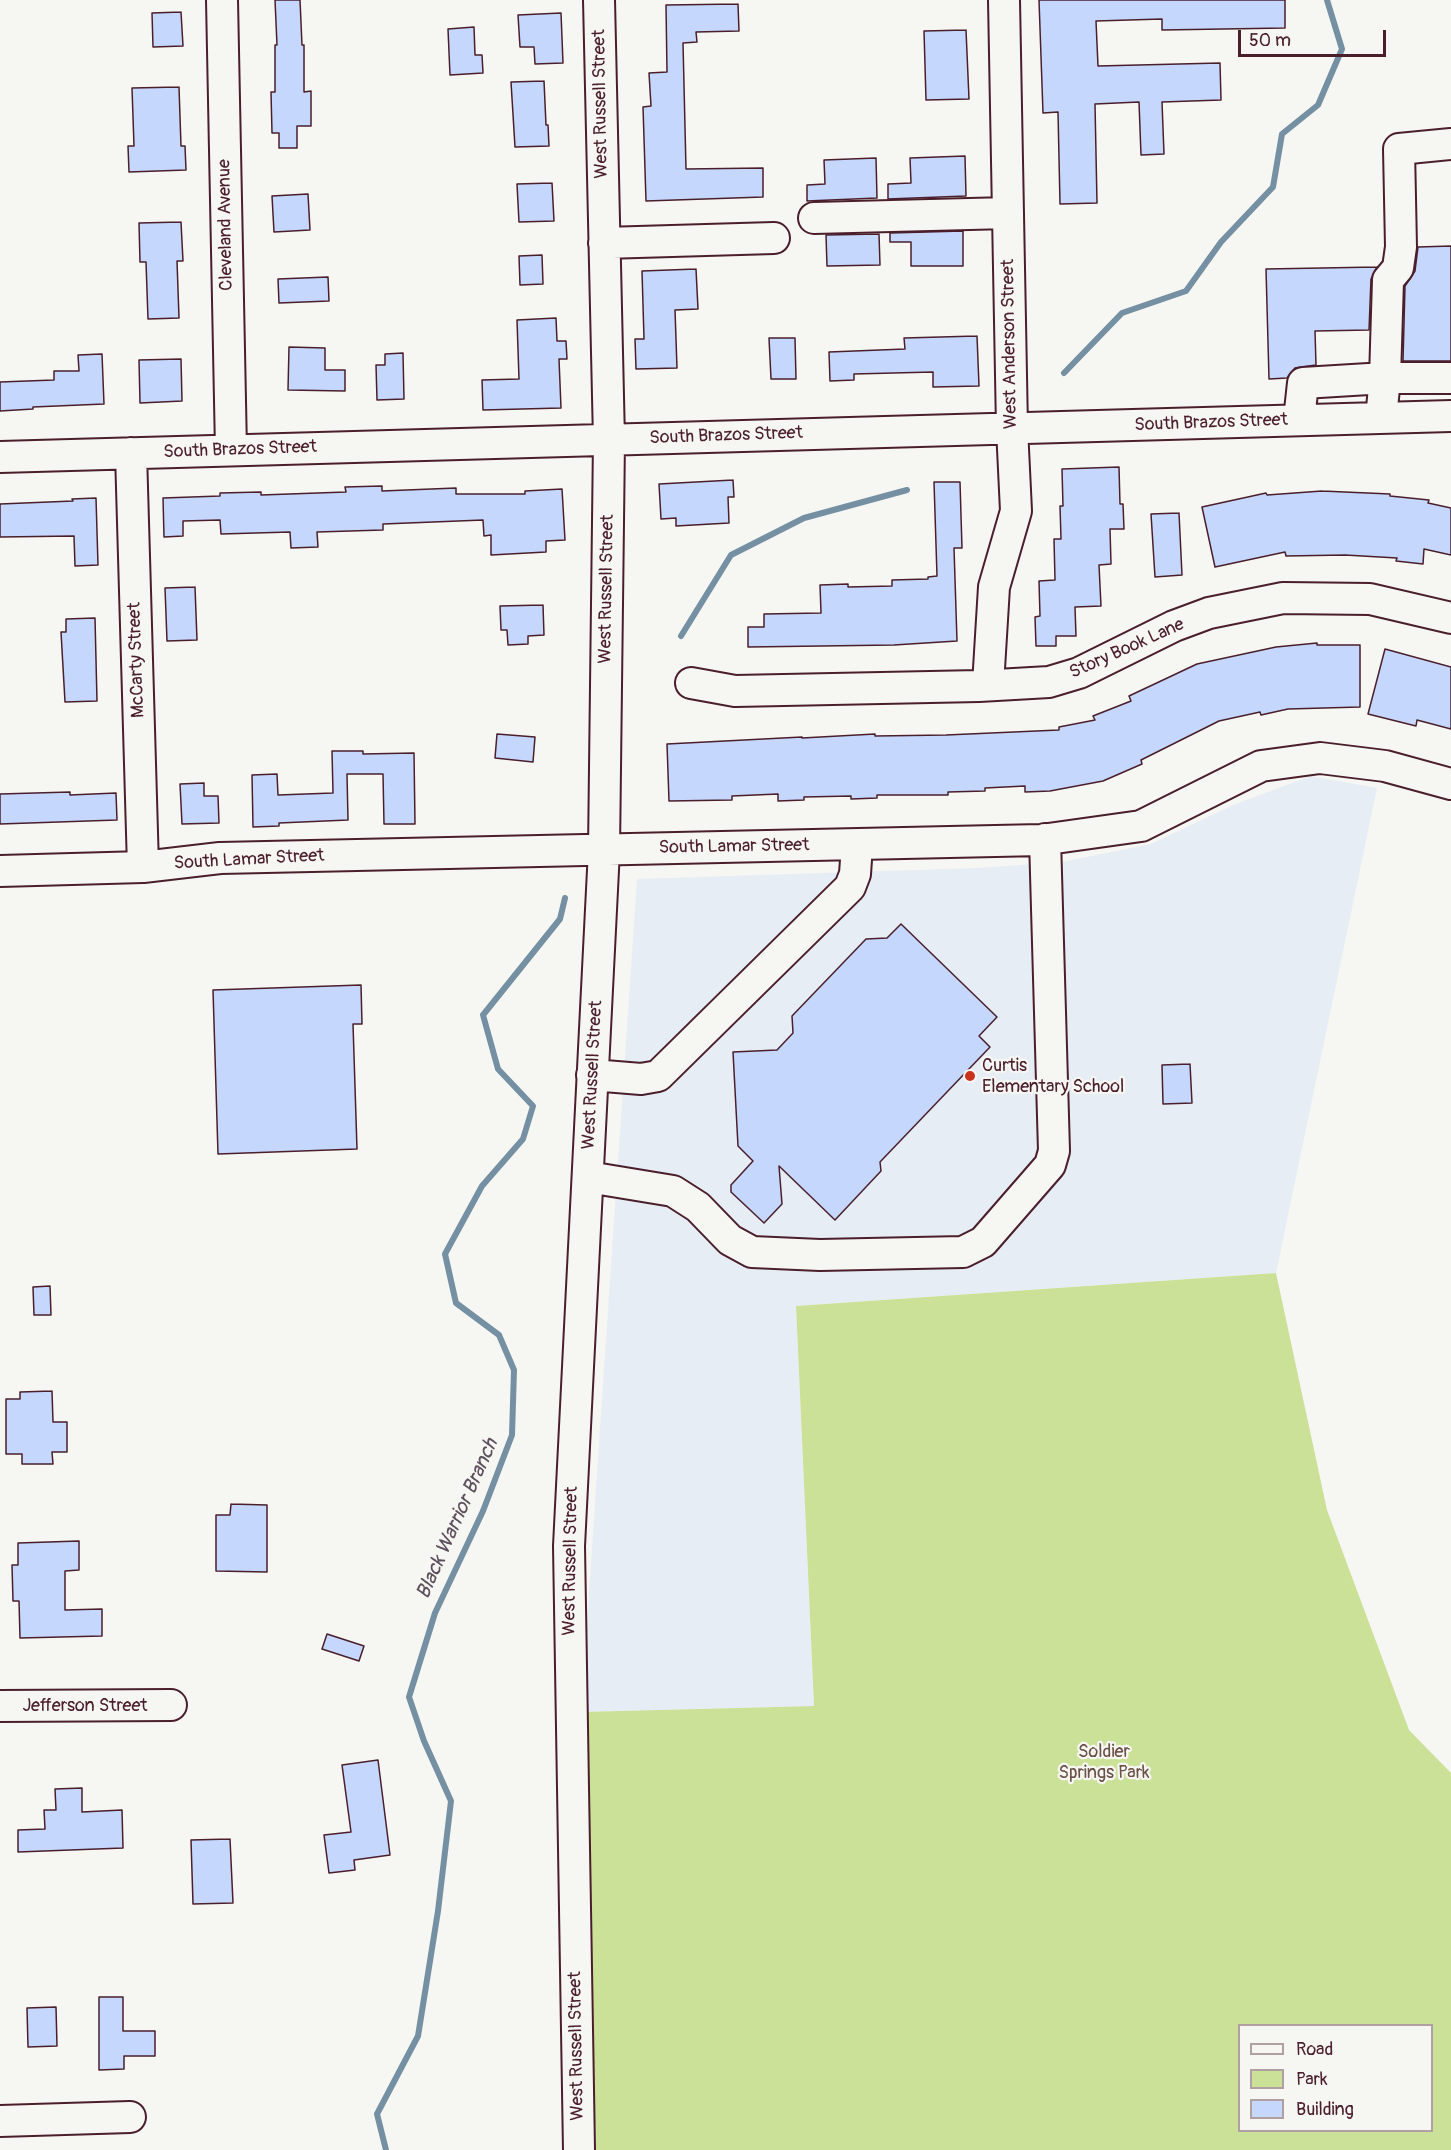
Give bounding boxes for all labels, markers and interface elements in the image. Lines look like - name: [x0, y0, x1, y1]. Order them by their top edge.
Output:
- scale bar: [1241, 18, 1390, 56]
- street label: West Russell Street: [589, 29, 613, 179]
- text: 50 m: [1249, 29, 1291, 52]
- street label: Cleveland Avenue: [214, 159, 238, 291]
- street label: West Anderson Street: [998, 259, 1022, 429]
- street label: South Brazos Street: [1134, 410, 1288, 436]
- street label: South Brazos Street: [649, 423, 803, 449]
- street label: South Brazos Street: [163, 437, 317, 463]
- street label: West Russell Street: [595, 514, 619, 664]
- street label: McCarty Street: [124, 602, 150, 718]
- street label: Story Book Lane: [1066, 614, 1188, 684]
- street label: South Lamar Street: [658, 835, 810, 859]
- street label: South Lamar Street: [173, 845, 325, 875]
- street label: West Russell Street: [578, 1000, 608, 1150]
- place label: Curtis Elementary School: [982, 1055, 1124, 1098]
- marker: Curtis Elementary School: [963, 1069, 977, 1083]
- water label: Black Warrior Branch: [412, 1435, 504, 1603]
- street label: West Russell Street: [559, 1486, 583, 1636]
- street label: Jefferson Street: [22, 1695, 148, 1717]
- park label: Soldier Springs Park: [1058, 1741, 1150, 1784]
- street label: West Russell Street: [565, 1971, 589, 2121]
- legend: [1238, 2024, 1433, 2132]
- text: Road: [1296, 2038, 1333, 2061]
- text: Park: [1296, 2068, 1328, 2091]
- text: Building: [1296, 2098, 1354, 2121]

